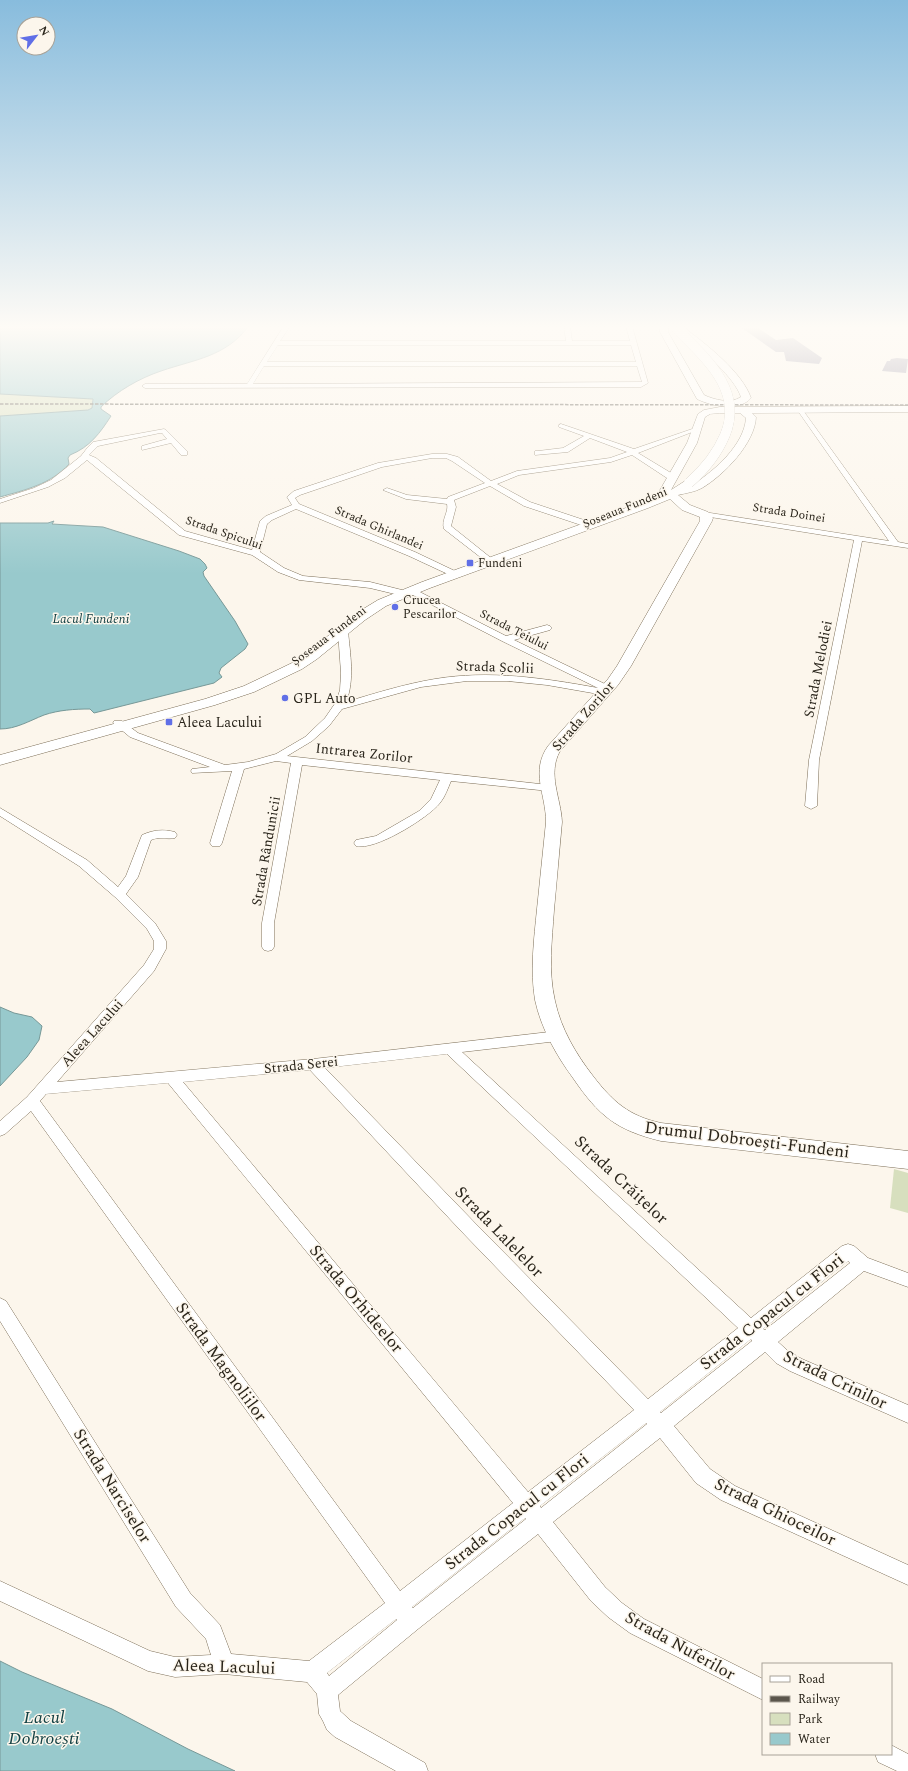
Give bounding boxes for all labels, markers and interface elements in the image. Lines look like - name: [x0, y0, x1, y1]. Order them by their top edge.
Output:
- north arrow: [16, 16, 56, 56]
- text: N: [35, 23, 54, 39]
- street label: Șoseaua Fundeni: [580, 482, 670, 534]
- street label: Strada Doinei: [751, 498, 827, 528]
- street label: Strada Ghirlandei: [332, 501, 426, 555]
- street label: Strada Spicului: [183, 511, 265, 555]
- place label: Fundeni: [478, 554, 522, 573]
- marker: Fundeni: [465, 558, 475, 568]
- place label: Crucea Pescarilor: [403, 591, 457, 624]
- street label: Șoseaua Fundeni: [287, 601, 371, 671]
- marker: Crucea Pescarilor: [390, 602, 400, 612]
- street label: Strada Teiului: [476, 605, 552, 656]
- water label: Lacul Fundeni: [53, 609, 130, 629]
- street label: Strada Melodiei: [798, 619, 838, 719]
- street label: Strada Școlii: [456, 655, 534, 679]
- street label: Strada Zorilor: [547, 676, 620, 756]
- place label: GPL Auto: [293, 688, 356, 709]
- marker: GPL Auto: [280, 693, 290, 703]
- place label: Aleea Lacului: [177, 712, 262, 733]
- marker: Aleea Lacului: [164, 717, 174, 727]
- street label: Intrarea Zorilor: [314, 737, 414, 769]
- street label: Strada Rândunicii: [246, 794, 286, 908]
- street label: Aleea Lacului: [56, 994, 128, 1072]
- street label: Strada Serei: [263, 1051, 339, 1079]
- street label: Drumul Dobroești-Fundeni: [643, 1115, 851, 1165]
- street label: Strada Crăițelor: [568, 1129, 674, 1231]
- street label: Strada Lalelelor: [448, 1180, 550, 1284]
- street label: Strada Orhideelor: [303, 1239, 410, 1359]
- street label: Strada Copacul cu Flori: [694, 1247, 850, 1377]
- street label: Strada Magnoliilor: [169, 1297, 273, 1427]
- street label: Strada Crinilor: [778, 1344, 892, 1417]
- street label: Strada Narciselor: [66, 1424, 158, 1549]
- street label: Strada Copacul cu Flori: [439, 1447, 595, 1577]
- street label: Strada Ghioceilor: [710, 1471, 841, 1553]
- street label: Strada Nuferilor: [620, 1605, 740, 1687]
- street label: Aleea Lacului: [172, 1652, 276, 1682]
- legend: [762, 1663, 892, 1755]
- text: Road: [798, 1670, 825, 1689]
- text: Railway: [798, 1690, 841, 1709]
- water label: Lacul Dobroești: [8, 1704, 80, 1752]
- text: Park: [798, 1710, 823, 1729]
- text: Water: [798, 1730, 830, 1749]

